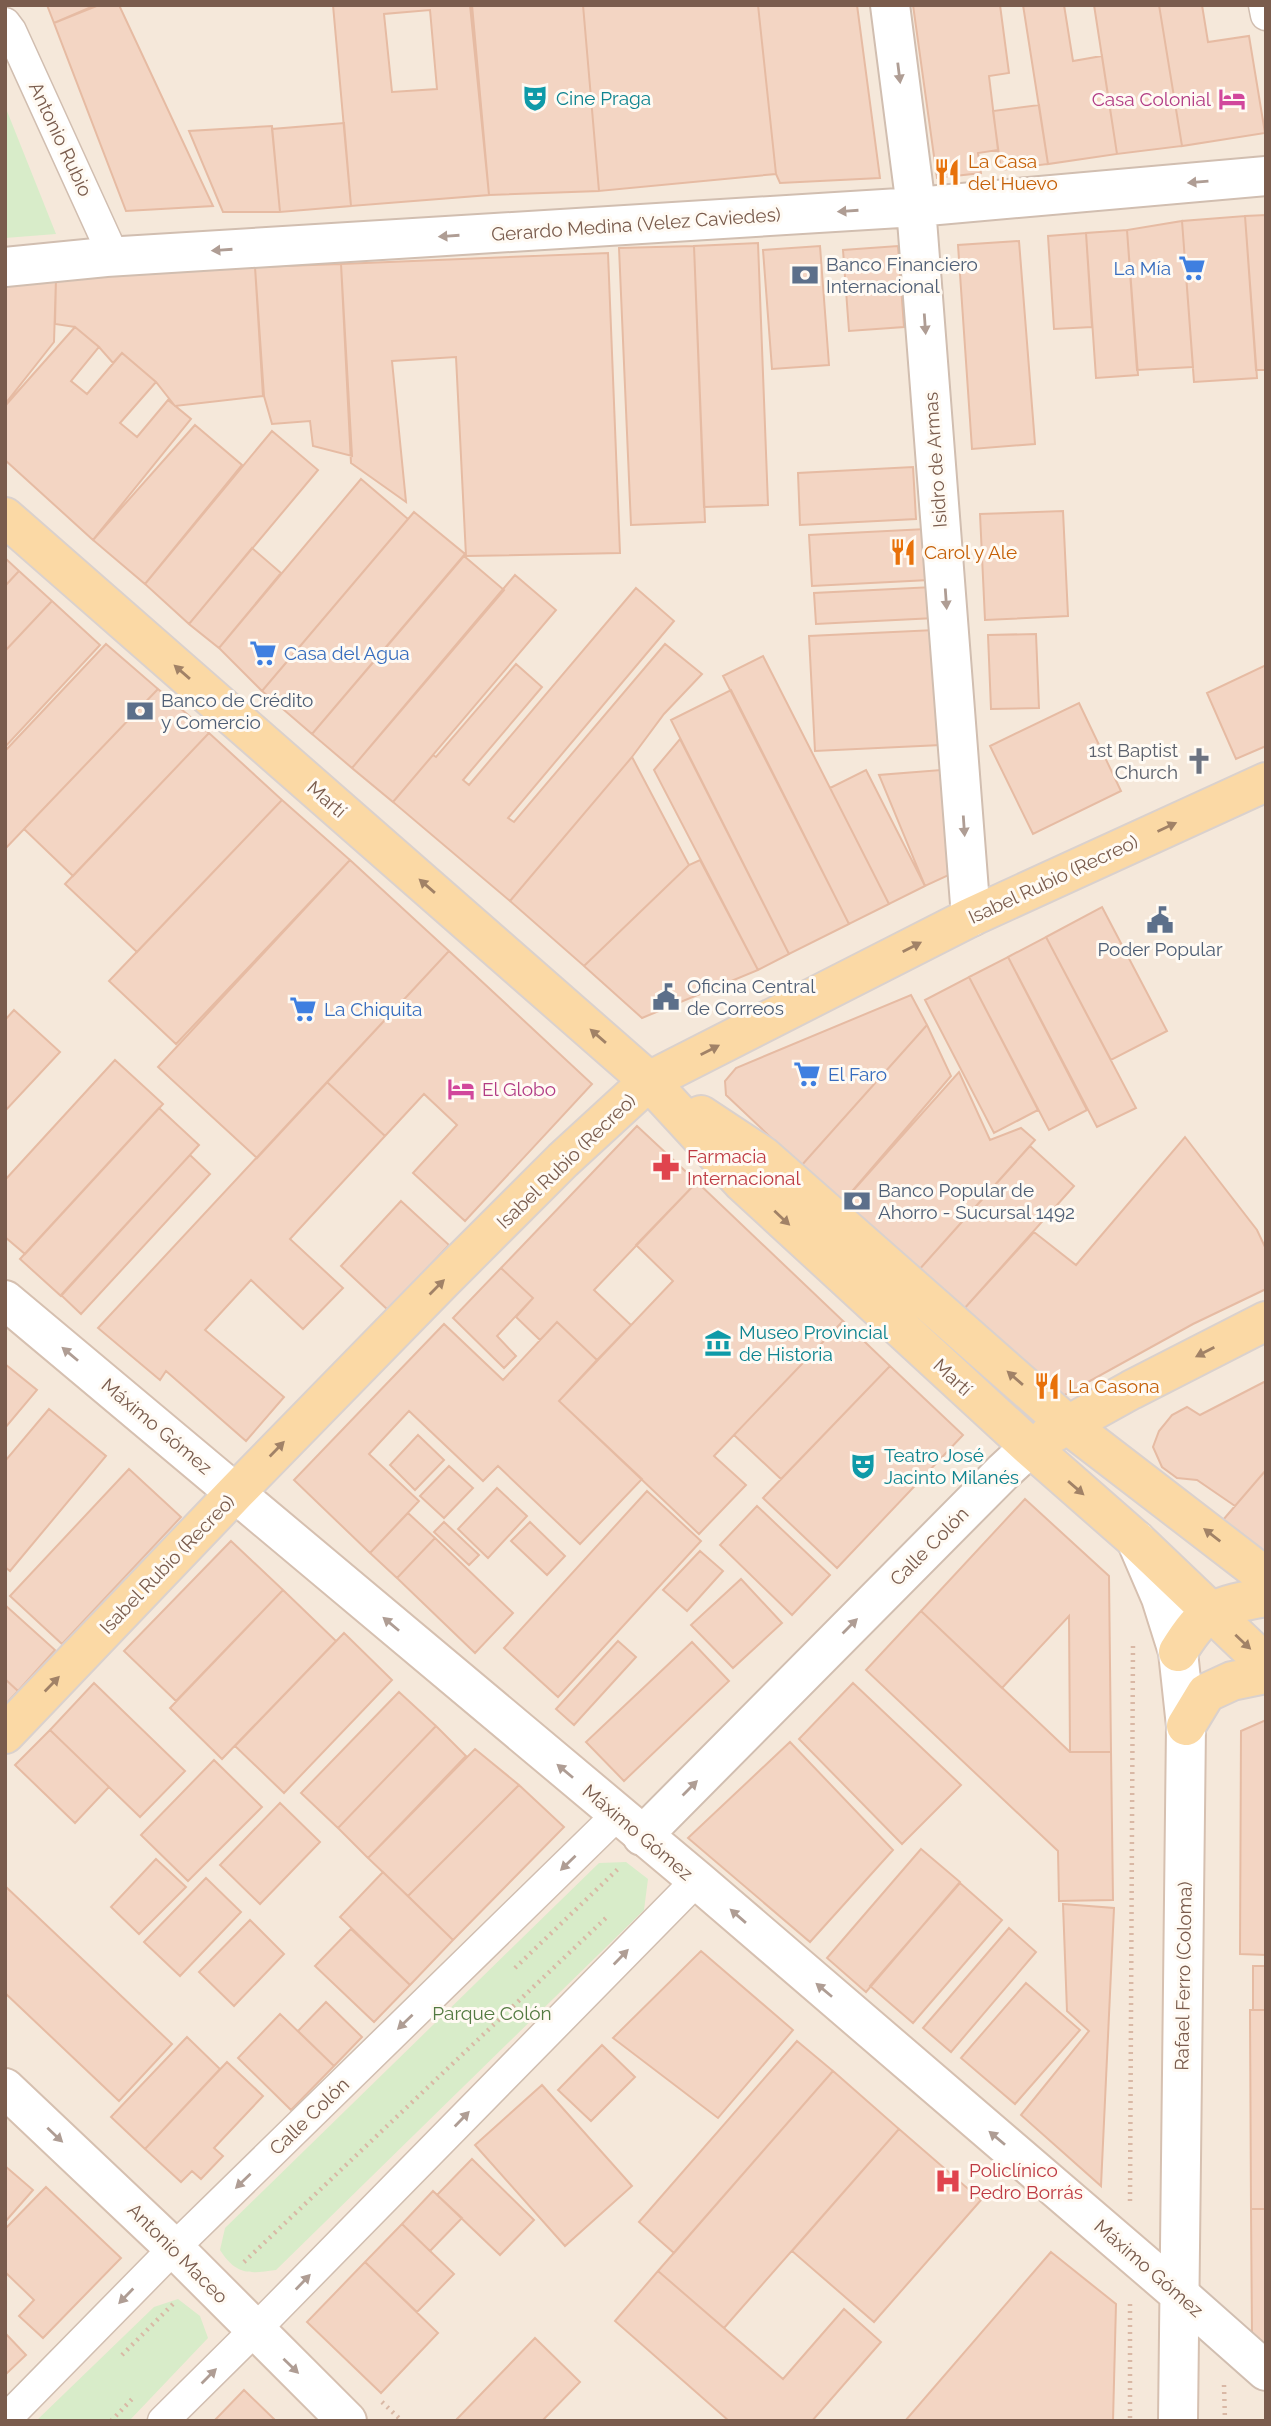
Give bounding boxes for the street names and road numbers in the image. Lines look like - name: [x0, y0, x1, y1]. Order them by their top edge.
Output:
- street label: Antonio Rubio: [25, 78, 97, 200]
- street label: Gerardo Medina (Velez Caviedes): [491, 203, 781, 245]
- street label: Isidro de Armas: [919, 391, 951, 529]
- street label: Martí: [303, 776, 352, 822]
- street label: Isabel Rubio (Recreo): [965, 830, 1141, 928]
- street label: Isabel Rubio (Recreo): [492, 1089, 640, 1233]
- street label: Martí: [929, 1354, 977, 1401]
- street label: Máximo Gómez: [97, 1374, 217, 1478]
- street label: Isabel Rubio (Recreo): [95, 1490, 239, 1638]
- street label: Calle Colón: [885, 1502, 973, 1590]
- street label: Máximo Gómez: [578, 1780, 698, 1884]
- street label: Rafael Ferro (Coloma): [1170, 1881, 1196, 2071]
- street label: Calle Colón: [265, 2073, 353, 2159]
- street label: Antonio Maceo: [123, 2198, 233, 2308]
- street label: Máximo Gómez: [1090, 2215, 1208, 2321]

